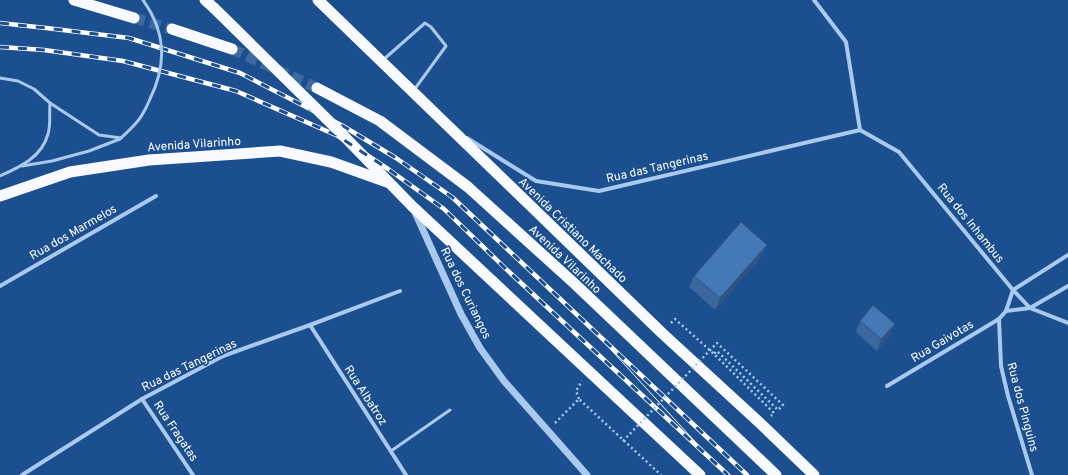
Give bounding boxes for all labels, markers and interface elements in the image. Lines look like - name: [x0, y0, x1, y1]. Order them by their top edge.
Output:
- street label: Avenida Vilarinho: [147, 134, 242, 156]
- street label: Rua das Tangerinas: [605, 148, 710, 187]
- street label: Avenida Cristiano Machado: [514, 174, 630, 287]
- street label: Rua dos Inhambus: [933, 180, 1007, 267]
- street label: Rua dos Marmelos: [27, 201, 120, 264]
- street label: Avenida Vilarinho: [525, 222, 604, 298]
- street label: Rua dos Curiangos: [436, 245, 494, 342]
- street label: Rua Gaivotas: [908, 317, 977, 367]
- street label: Rua das Tangerinas: [139, 336, 240, 396]
- street label: Rua dos Pinguins: [1002, 361, 1042, 454]
- street label: Rua Albatroz: [340, 362, 391, 429]
- street label: Rua Fragatas: [149, 398, 201, 465]

